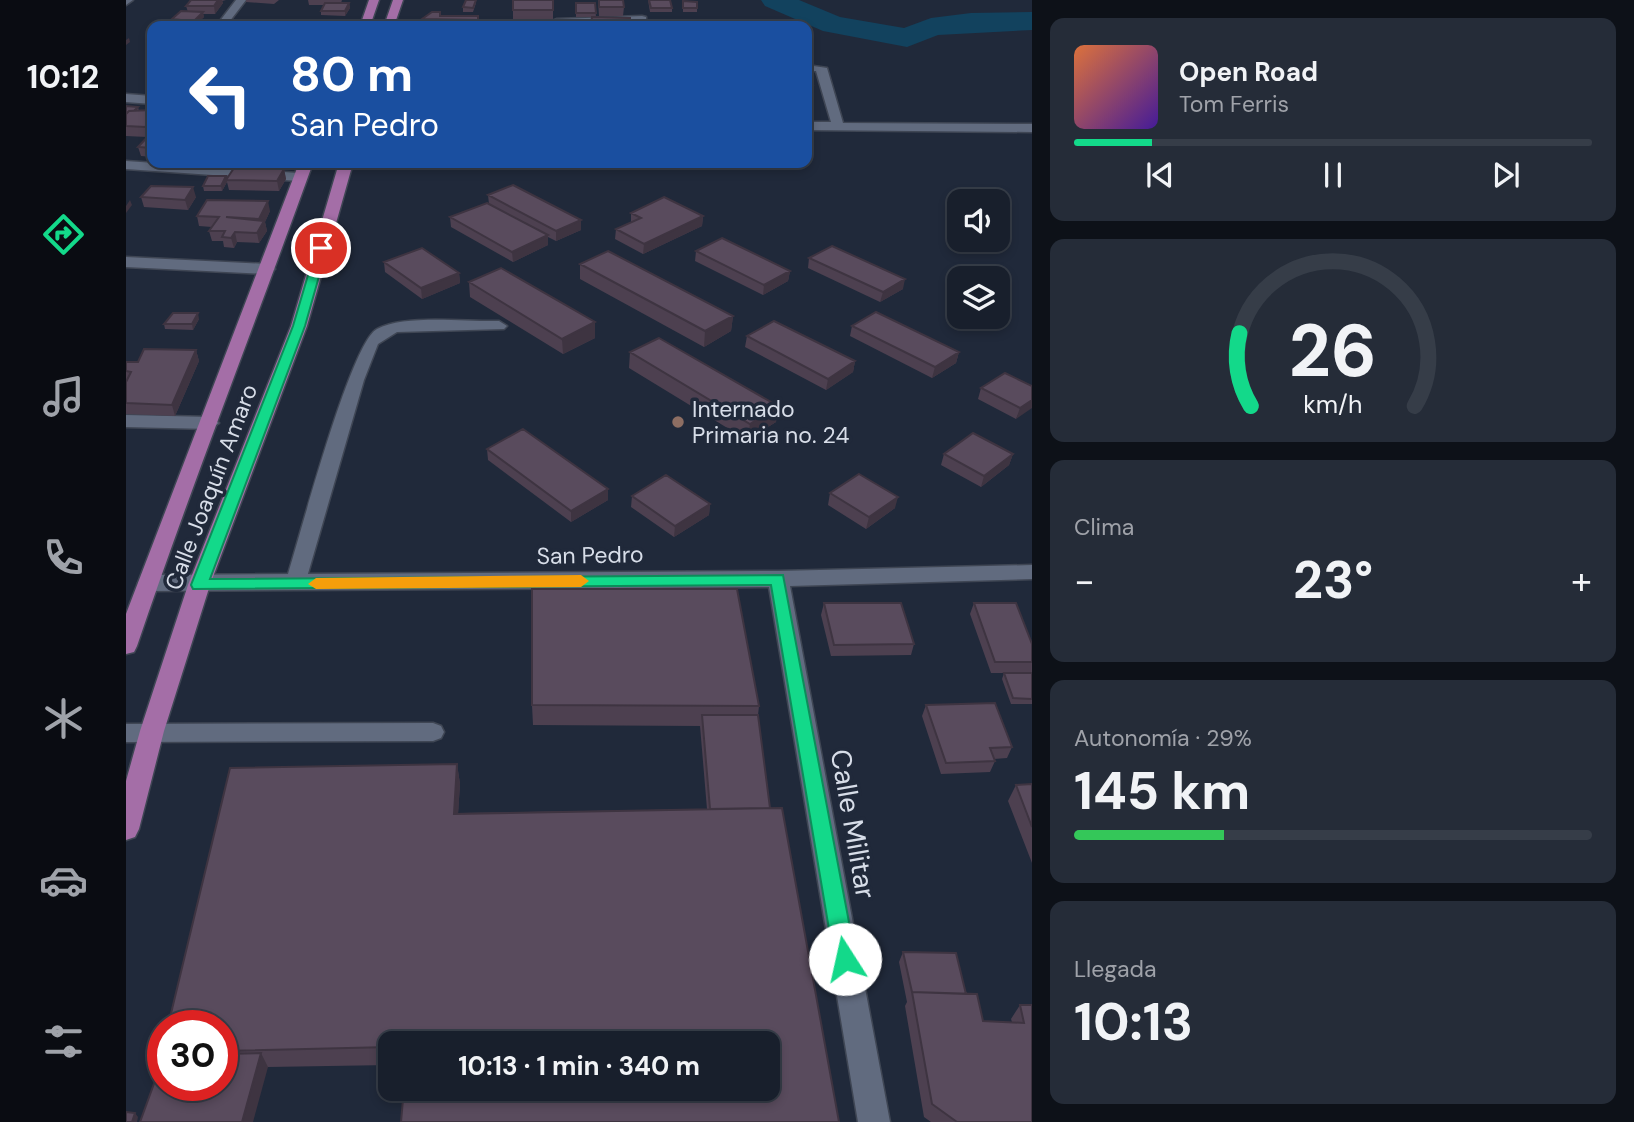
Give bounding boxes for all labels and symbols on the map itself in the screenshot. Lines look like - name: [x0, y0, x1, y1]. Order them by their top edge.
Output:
- pin: [291, 218, 351, 278]
- street label: Calle Joaquín Amaro: [158, 380, 264, 594]
- place label: Internado Primaria no. 24: [692, 394, 849, 450]
- marker: Internado Primaria no. 24: [670, 414, 686, 430]
- street label: San Pedro: [536, 539, 644, 571]
- street label: Calle Militar: [822, 746, 884, 902]
- position arrow: [808, 922, 882, 996]
- speed limit sign: 30: [147, 1010, 238, 1101]

